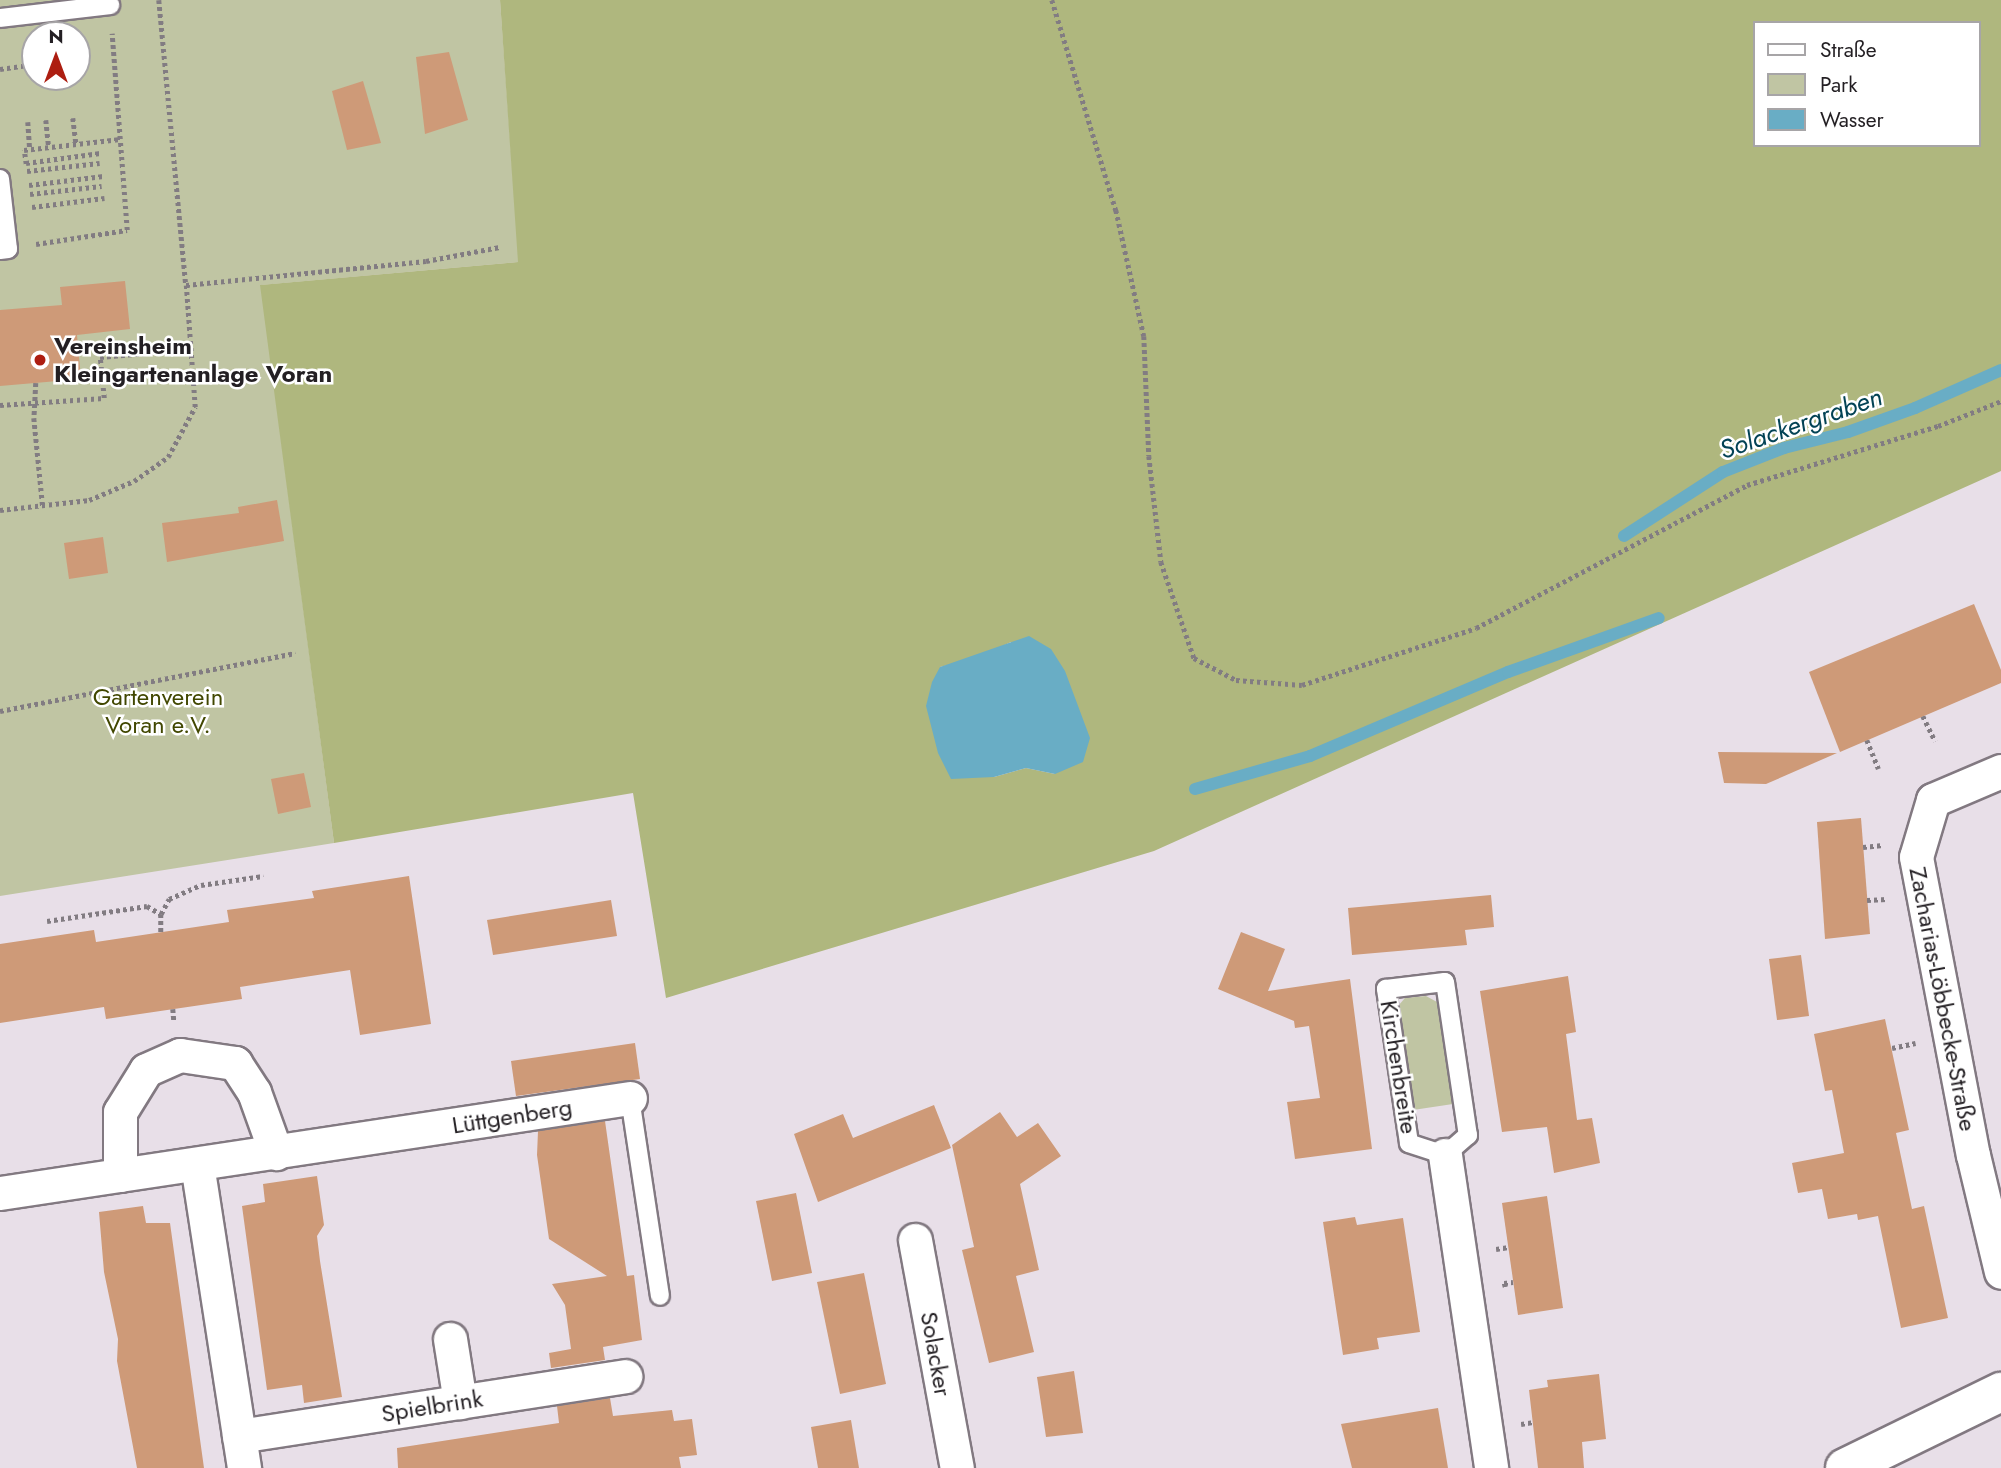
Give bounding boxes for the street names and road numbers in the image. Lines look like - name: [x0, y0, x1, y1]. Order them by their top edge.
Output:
- street label: Zacharias-Löbbecke-Straße: [1903, 865, 1983, 1133]
- street label: Kirchenbreite: [1374, 998, 1424, 1136]
- street label: Lüttgenberg: [450, 1092, 574, 1140]
- street label: Solacker: [914, 1309, 958, 1399]
- street label: Spielbrink: [379, 1384, 485, 1428]

